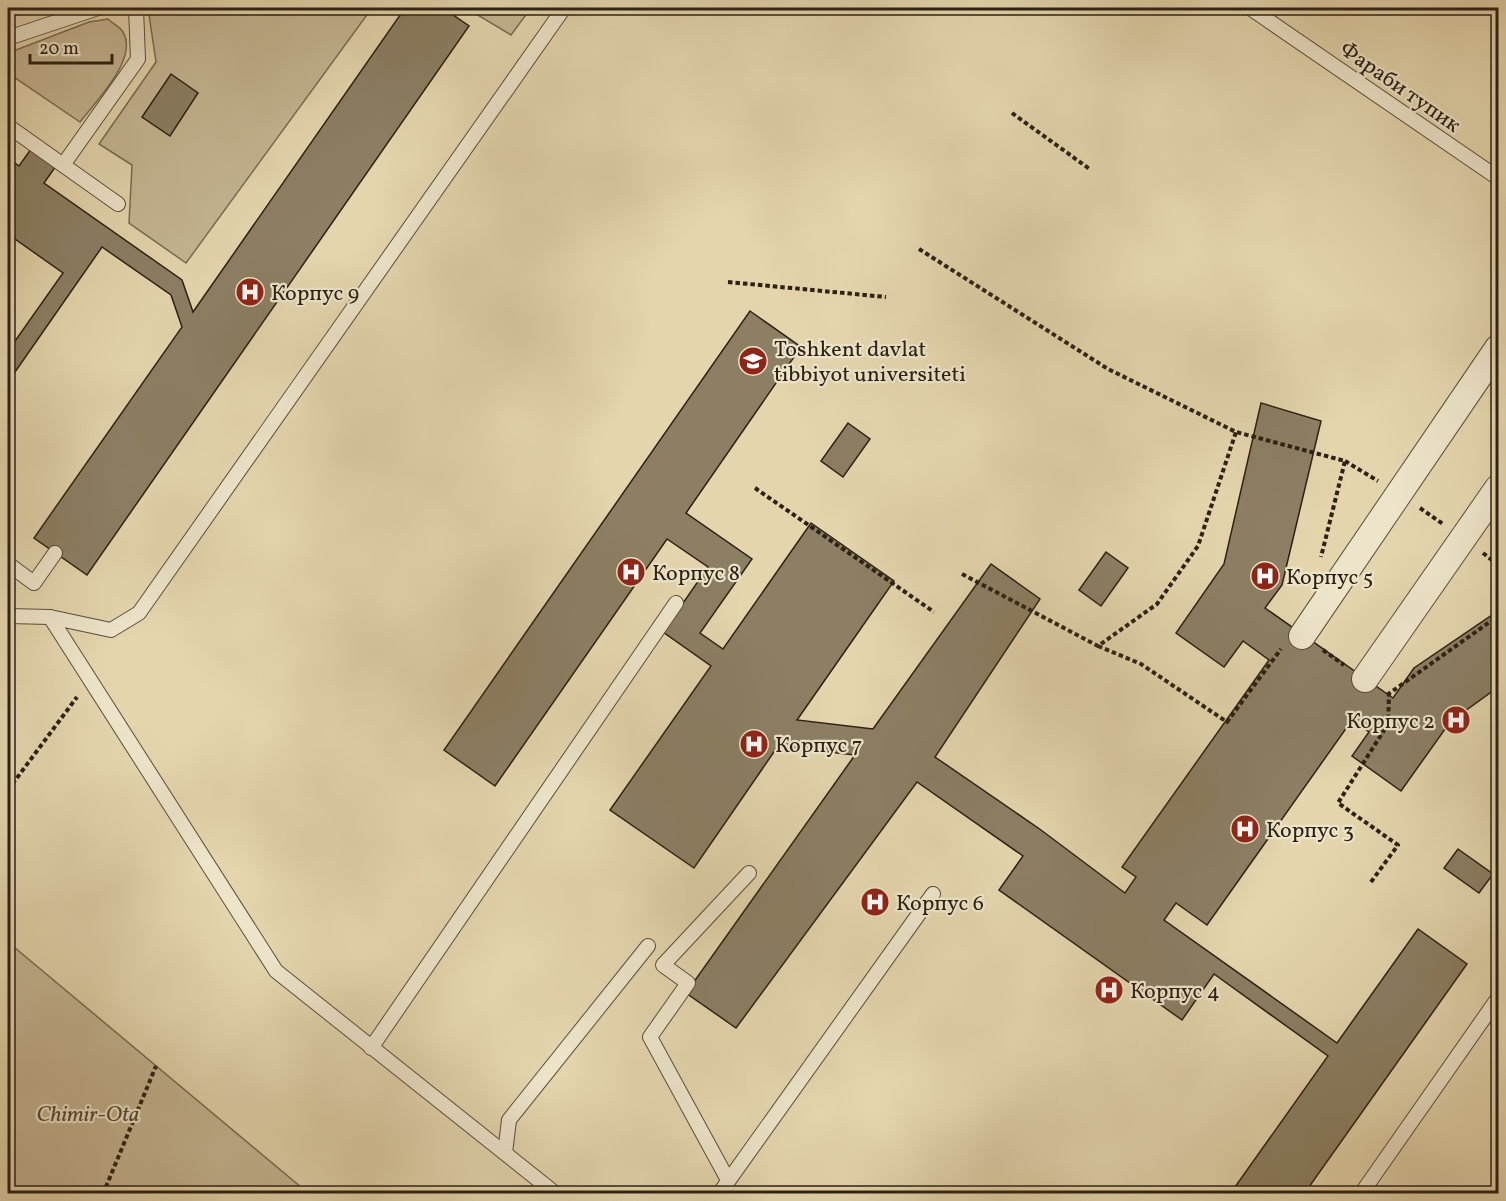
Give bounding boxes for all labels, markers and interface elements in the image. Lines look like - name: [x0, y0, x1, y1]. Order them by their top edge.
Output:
- scale bar: [30, 27, 112, 65]
- street label: Фараби тупик: [1333, 35, 1467, 141]
- text: 20 m: [39, 37, 79, 62]
- hospital icon: Корпус 9: [234, 276, 266, 308]
- place label: Корпус 9: [271, 279, 359, 310]
- place label: Toshkent davlat tibbiyot universiteti: [774, 335, 966, 391]
- school or university icon: Toshkent davlat tibbiyot universiteti: [737, 345, 769, 377]
- hospital icon: Корпус 8: [615, 556, 647, 588]
- place label: Корпус 8: [652, 559, 740, 590]
- hospital icon: Корпус 5: [1249, 560, 1281, 592]
- place label: Корпус 5: [1286, 563, 1373, 594]
- hospital icon: Корпус 2: [1440, 704, 1472, 736]
- place label: Корпус 2: [1346, 707, 1435, 738]
- hospital icon: Корпус 7: [738, 728, 770, 760]
- place label: Корпус 7: [775, 731, 863, 762]
- hospital icon: Корпус 3: [1229, 813, 1261, 845]
- place label: Корпус 3: [1266, 816, 1354, 847]
- hospital icon: Корпус 6: [859, 886, 891, 918]
- place label: Корпус 6: [896, 889, 984, 920]
- hospital icon: Корпус 4: [1093, 974, 1125, 1006]
- place label: Корпус 4: [1130, 977, 1220, 1008]
- park label: Chimir-Ota: [37, 1100, 139, 1131]

